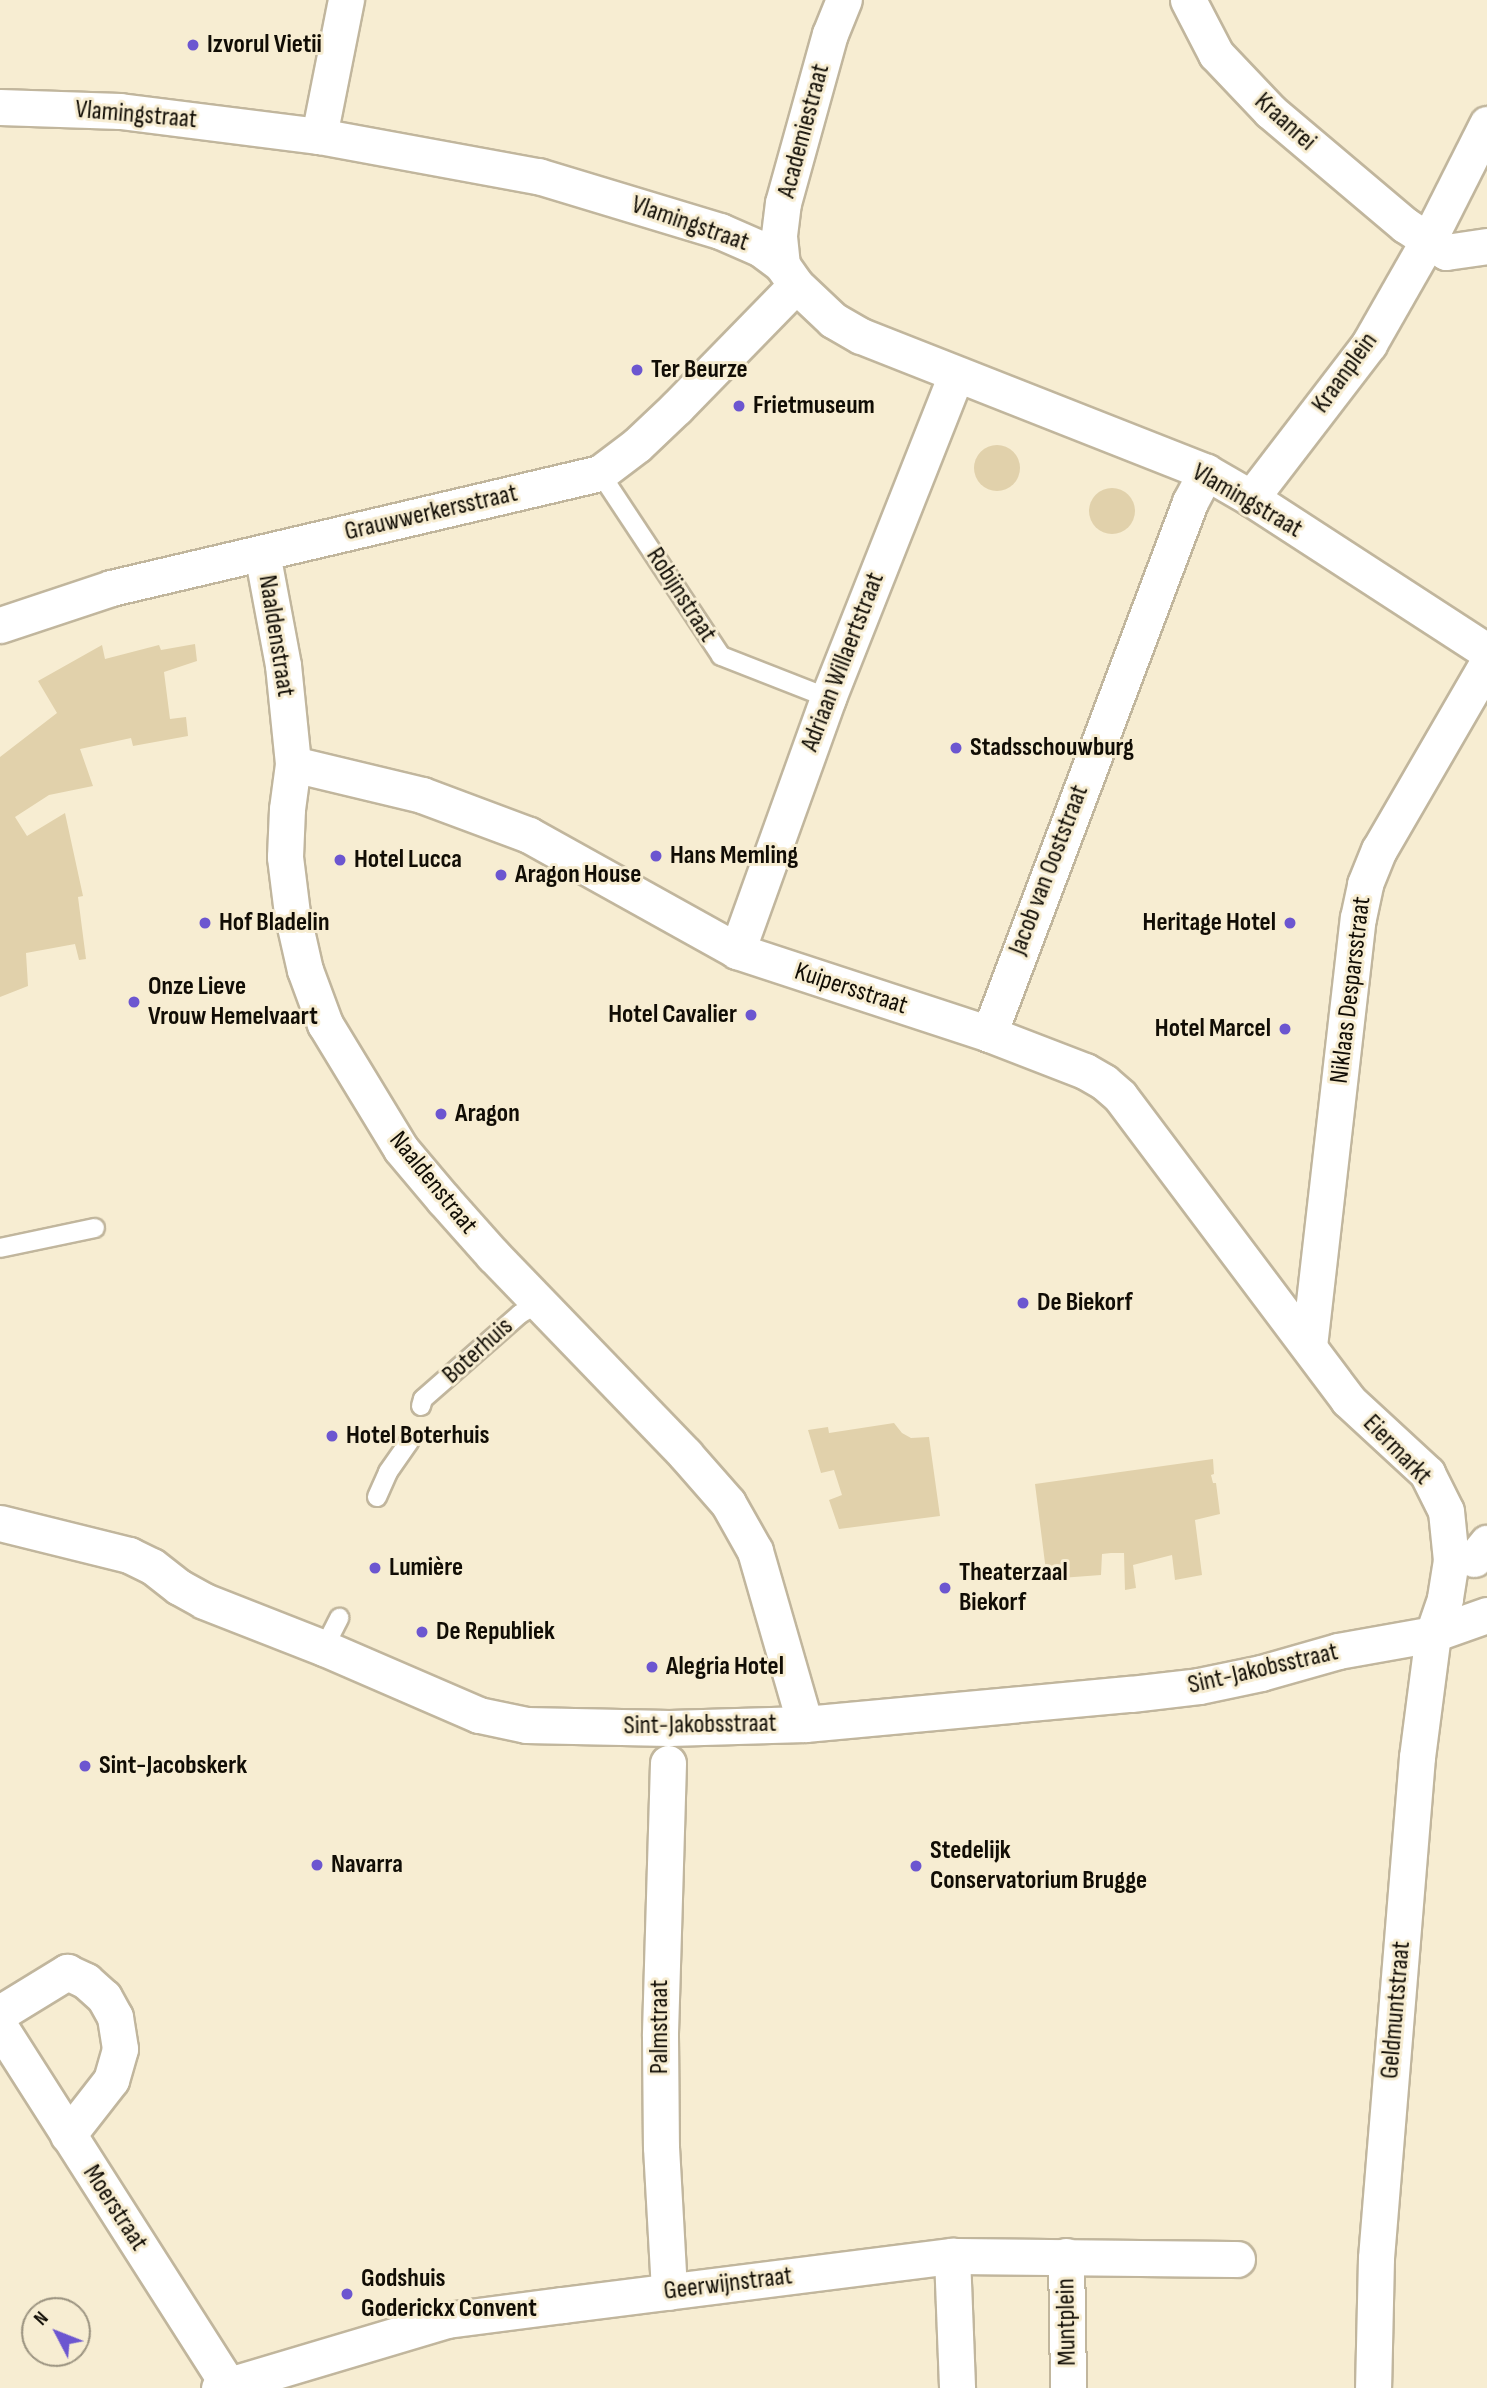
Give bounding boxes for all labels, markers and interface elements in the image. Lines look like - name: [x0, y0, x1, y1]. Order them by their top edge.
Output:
- place label: Izvorul Vietii: [207, 29, 322, 61]
- marker: Izvorul Vietii: [185, 37, 201, 53]
- street label: Academiestraat: [771, 61, 837, 201]
- street label: Kraanrei: [1248, 86, 1322, 158]
- street label: Vlamingstraat: [74, 94, 198, 136]
- street label: Vlamingstraat: [627, 189, 753, 259]
- street label: Kraanplein: [1305, 327, 1385, 419]
- place label: Ter Beurze: [651, 354, 748, 386]
- marker: Ter Beurze: [629, 362, 645, 378]
- place label: Frietmuseum: [753, 390, 875, 422]
- marker: Frietmuseum: [731, 398, 747, 414]
- street label: Vlamingstraat: [1186, 457, 1308, 545]
- street label: Grauwwerkersstraat: [342, 478, 520, 548]
- street label: Robijnstraat: [639, 542, 723, 648]
- street label: Adriaan Willaertstraat: [795, 568, 891, 756]
- street label: Naaldenstraat: [251, 573, 301, 699]
- place label: Stadsschouwburg: [970, 732, 1134, 764]
- marker: Stadsschouwburg: [948, 740, 964, 756]
- street label: Jacob van Ooststraat: [1002, 781, 1096, 959]
- place label: Hans Memling: [670, 840, 798, 872]
- place label: Hotel Lucca: [354, 844, 462, 876]
- marker: Hans Memling: [648, 848, 664, 864]
- marker: Hotel Lucca: [332, 852, 348, 868]
- place label: Aragon House: [515, 859, 641, 891]
- marker: Aragon House: [493, 867, 509, 883]
- street label: Niklaas Desparsstraat: [1324, 895, 1378, 1085]
- place label: Hof Bladelin: [219, 907, 329, 939]
- place label: Heritage Hotel: [1143, 907, 1276, 939]
- marker: Hof Bladelin: [197, 915, 213, 931]
- marker: Heritage Hotel: [1282, 915, 1298, 931]
- street label: Kuipersstraat: [791, 956, 911, 1022]
- place label: Onze Lieve Vrouw Hemelvaart: [148, 971, 318, 1032]
- marker: Onze Lieve Vrouw Hemelvaart: [126, 994, 142, 1010]
- place label: Hotel Cavalier: [608, 999, 737, 1031]
- marker: Hotel Cavalier: [743, 1007, 759, 1023]
- place label: Hotel Marcel: [1155, 1013, 1271, 1045]
- marker: Hotel Marcel: [1277, 1021, 1293, 1037]
- place label: Aragon: [455, 1098, 520, 1130]
- marker: Aragon: [433, 1106, 449, 1122]
- street label: Naaldenstraat: [382, 1125, 484, 1241]
- place label: De Biekorf: [1037, 1287, 1133, 1319]
- marker: De Biekorf: [1015, 1295, 1031, 1311]
- street label: Boterhuis: [436, 1311, 520, 1391]
- street label: Eiermarkt: [1356, 1408, 1438, 1492]
- place label: Hotel Boterhuis: [346, 1420, 490, 1452]
- marker: Hotel Boterhuis: [324, 1428, 340, 1444]
- place label: Lumière: [389, 1552, 463, 1584]
- place label: Theaterzaal Biekorf: [959, 1557, 1068, 1618]
- marker: Lumière: [367, 1560, 383, 1576]
- marker: Theaterzaal Biekorf: [937, 1580, 953, 1596]
- place label: De Republiek: [436, 1616, 555, 1648]
- marker: De Republiek: [414, 1624, 430, 1640]
- street label: Sint-Jakobsstraat: [1185, 1637, 1341, 1701]
- place label: Alegria Hotel: [666, 1651, 784, 1683]
- marker: Alegria Hotel: [644, 1659, 660, 1675]
- street label: Sint-Jakobsstraat: [623, 1708, 777, 1742]
- place label: Sint-Jacobskerk: [99, 1750, 247, 1782]
- marker: Sint-Jacobskerk: [77, 1758, 93, 1774]
- place label: Stedelijk Conservatorium Brugge: [930, 1835, 1147, 1896]
- place label: Navarra: [331, 1849, 403, 1881]
- marker: Navarra: [309, 1857, 325, 1873]
- marker: Stedelijk Conservatorium Brugge: [908, 1858, 924, 1874]
- street label: Geldmuntstraat: [1374, 1940, 1418, 2080]
- street label: Palmstraat: [644, 1980, 676, 2074]
- street label: Moerstraat: [76, 2159, 154, 2257]
- street label: Geerwijnstraat: [662, 2261, 794, 2307]
- place label: Godshuis Goderickx Convent: [361, 2263, 537, 2324]
- street label: Muntplein: [1051, 2278, 1083, 2366]
- marker: Godshuis Goderickx Convent: [339, 2286, 355, 2302]
- north arrow: [21, 2297, 91, 2367]
- text: N: [30, 2307, 53, 2330]

